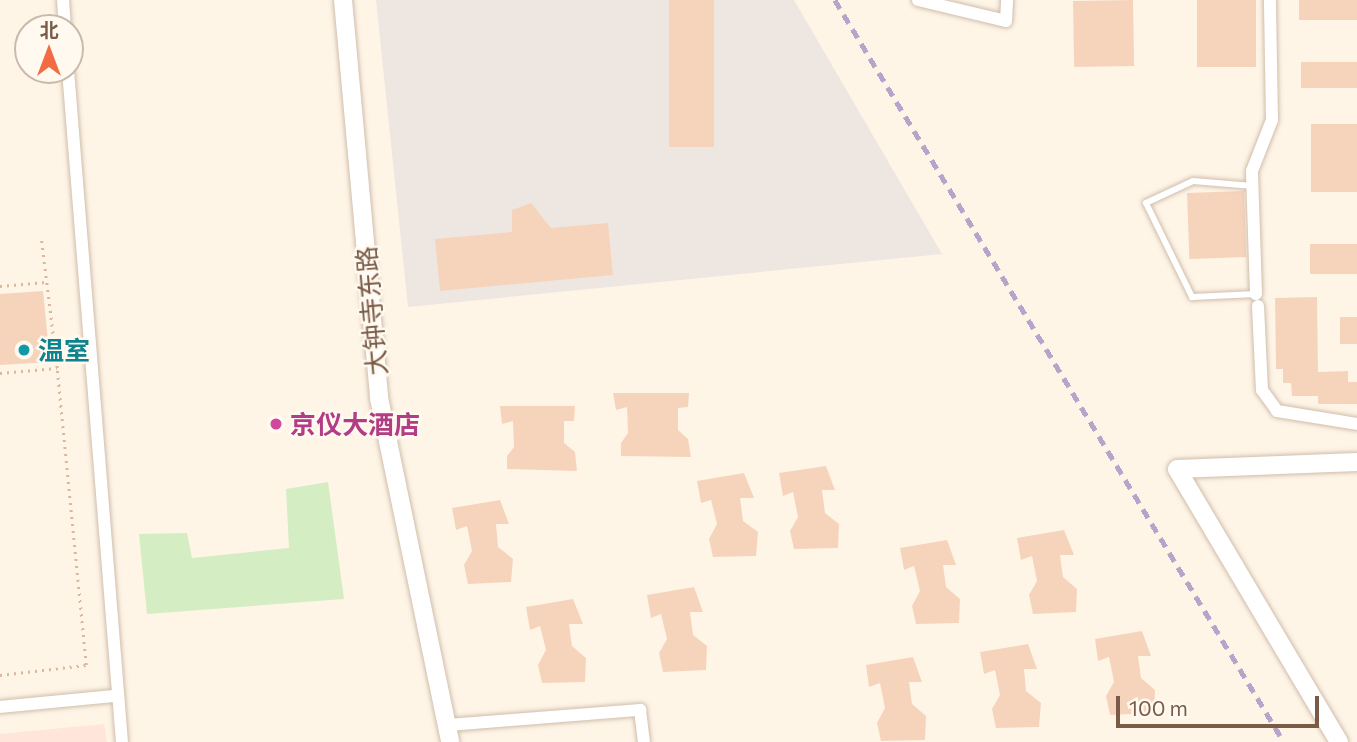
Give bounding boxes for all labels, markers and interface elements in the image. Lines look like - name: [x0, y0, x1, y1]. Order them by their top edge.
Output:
- north arrow: [14, 14, 84, 84]
- text: 北: [39, 18, 59, 41]
- street label: 大钟寺东路: [350, 245, 392, 377]
- place label: 温室: [38, 334, 90, 366]
- marker: 温室: [16, 342, 32, 358]
- place label: 京仪大酒店: [290, 408, 420, 440]
- marker: 京仪大酒店: [268, 416, 284, 432]
- scale bar: [1119, 682, 1322, 726]
- text: 100 m: [1129, 695, 1188, 720]

